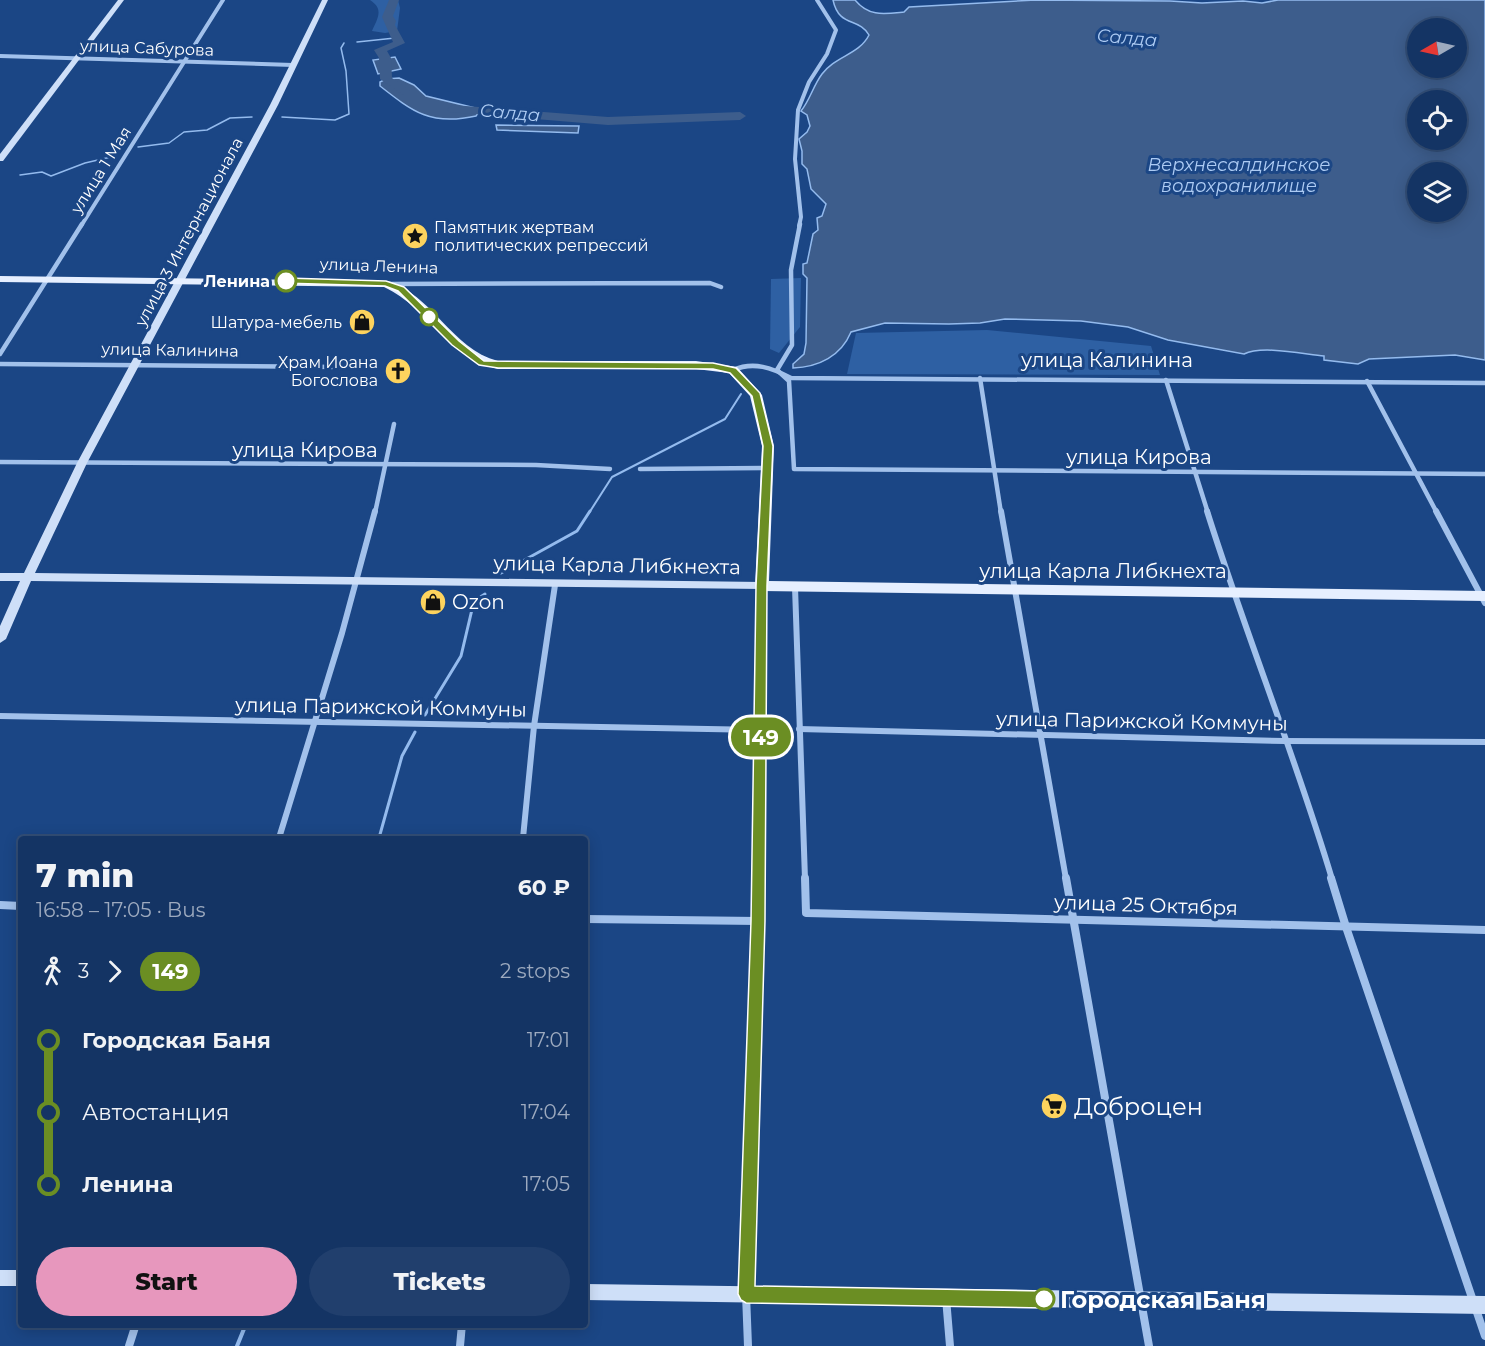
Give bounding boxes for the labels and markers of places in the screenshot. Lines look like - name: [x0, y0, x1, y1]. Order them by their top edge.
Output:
- place label: Памятник жертвам политических репрессий: [434, 218, 648, 255]
- place icon: Памятник жертвам политических репрессий: [400, 221, 430, 251]
- marker: Ленина: [275, 270, 297, 292]
- place label: Ленина: [204, 272, 270, 291]
- shop icon: Шатура-мебель: [347, 307, 377, 337]
- unlabelled marker: [420, 308, 438, 326]
- place label: Шатура-мебель: [210, 313, 342, 332]
- place label: Храм Иоана Богослова: [278, 353, 378, 390]
- church icon: Храм Иоана Богослова: [383, 356, 413, 386]
- shop icon: Ozon: [418, 587, 448, 617]
- place label: Ozon: [452, 590, 505, 614]
- supermarket icon: Доброцен: [1039, 1091, 1069, 1121]
- place label: Доброцен: [1074, 1092, 1203, 1121]
- place label: Городская Баня: [1060, 1285, 1266, 1314]
- marker: Городская Баня: [1033, 1288, 1055, 1310]

